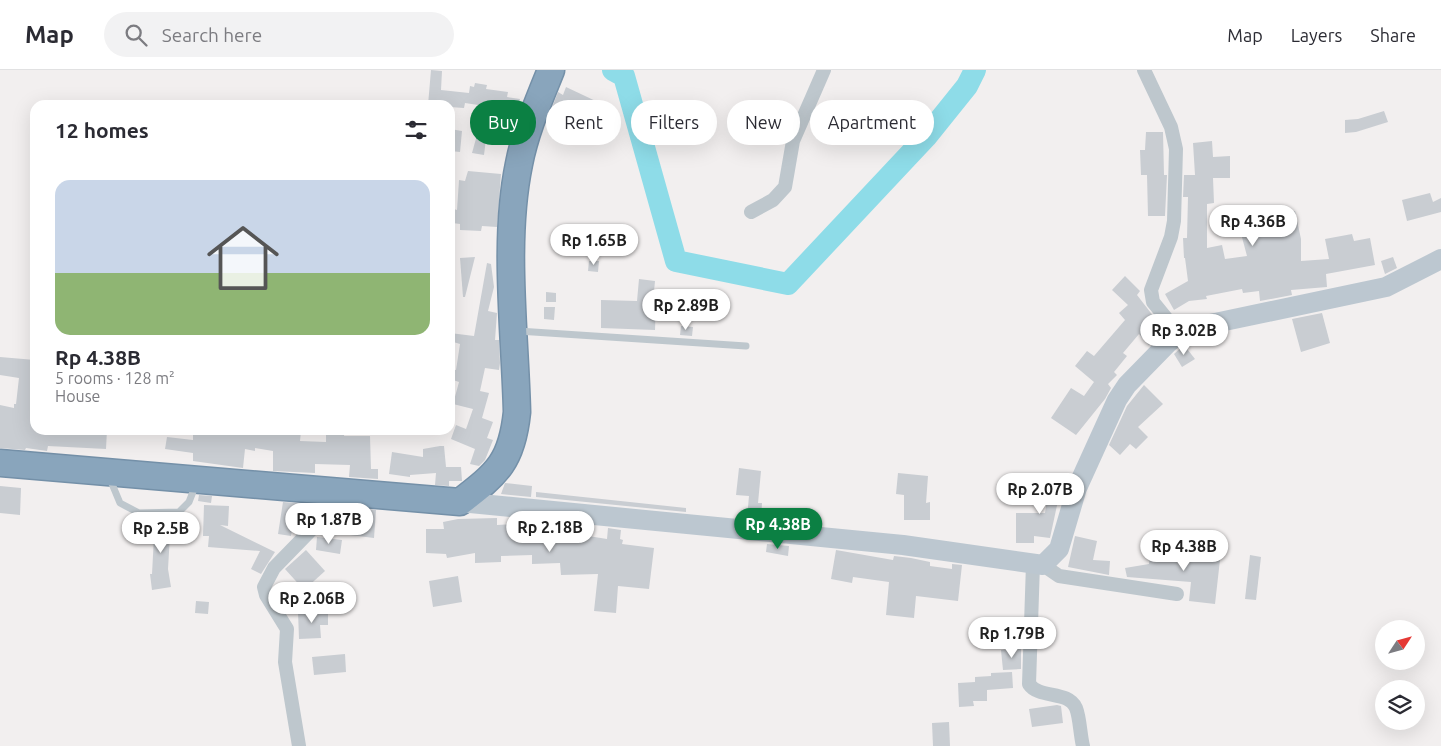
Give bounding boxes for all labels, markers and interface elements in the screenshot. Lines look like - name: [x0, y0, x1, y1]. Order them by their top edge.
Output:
- search box: [104, 12, 454, 57]
- text: Map: [25, 21, 74, 48]
- icon: search: [122, 21, 150, 49]
- text: Search here: [162, 24, 262, 46]
- text: Map: [1227, 25, 1263, 45]
- text: Layers: [1291, 25, 1342, 45]
- text: Share: [1370, 25, 1416, 45]
- chip: Buy: [470, 100, 536, 145]
- chip: Rent: [546, 100, 621, 145]
- chip: Filters: [631, 100, 717, 145]
- chip: New: [727, 100, 800, 145]
- chip: Apartment: [810, 100, 934, 145]
- icon: filters: [402, 116, 430, 144]
- text: 12 homes: [55, 118, 149, 142]
- pin: Rp 4.36B: [1201, 204, 1305, 247]
- text: Rp 4.36B: [1220, 212, 1286, 230]
- icon: home: [198, 213, 288, 303]
- pin: Rp 1.65B: [542, 224, 646, 266]
- text: Rp 1.65B: [561, 231, 627, 249]
- pin: Rp 2.89B: [634, 288, 738, 331]
- text: Rp 2.89B: [653, 296, 719, 314]
- pin: Rp 3.02B: [1132, 314, 1236, 356]
- text: Rp 3.02B: [1151, 321, 1217, 339]
- text: Rp 4.38B: [55, 345, 141, 369]
- text: 5 rooms · 128 m²: [55, 369, 175, 387]
- text: House: [55, 387, 100, 405]
- pin: Rp 2.07B: [988, 472, 1092, 515]
- text: Rp 2.07B: [1007, 480, 1073, 498]
- pin: Rp 1.87B: [277, 502, 381, 545]
- pin: Rp 4.38B: [726, 508, 830, 550]
- text: Rp 1.87B: [296, 510, 362, 528]
- pin: Rp 2.18B: [498, 510, 602, 553]
- pin: Rp 2.5B: [115, 512, 207, 554]
- text: Rp 4.38B: [745, 515, 811, 533]
- text: Rp 2.18B: [517, 518, 583, 536]
- text: Rp 2.5B: [133, 519, 189, 537]
- pin: Rp 4.38B: [1132, 530, 1236, 572]
- text: Rp 4.38B: [1151, 537, 1217, 555]
- pin: Rp 2.06B: [260, 582, 364, 624]
- text: Rp 2.06B: [279, 589, 345, 607]
- pin: Rp 1.79B: [960, 616, 1064, 659]
- north arrow: [1375, 620, 1425, 670]
- map controls: [1375, 620, 1425, 730]
- text: Rp 1.79B: [979, 624, 1045, 642]
- button: layers: [1375, 680, 1425, 730]

